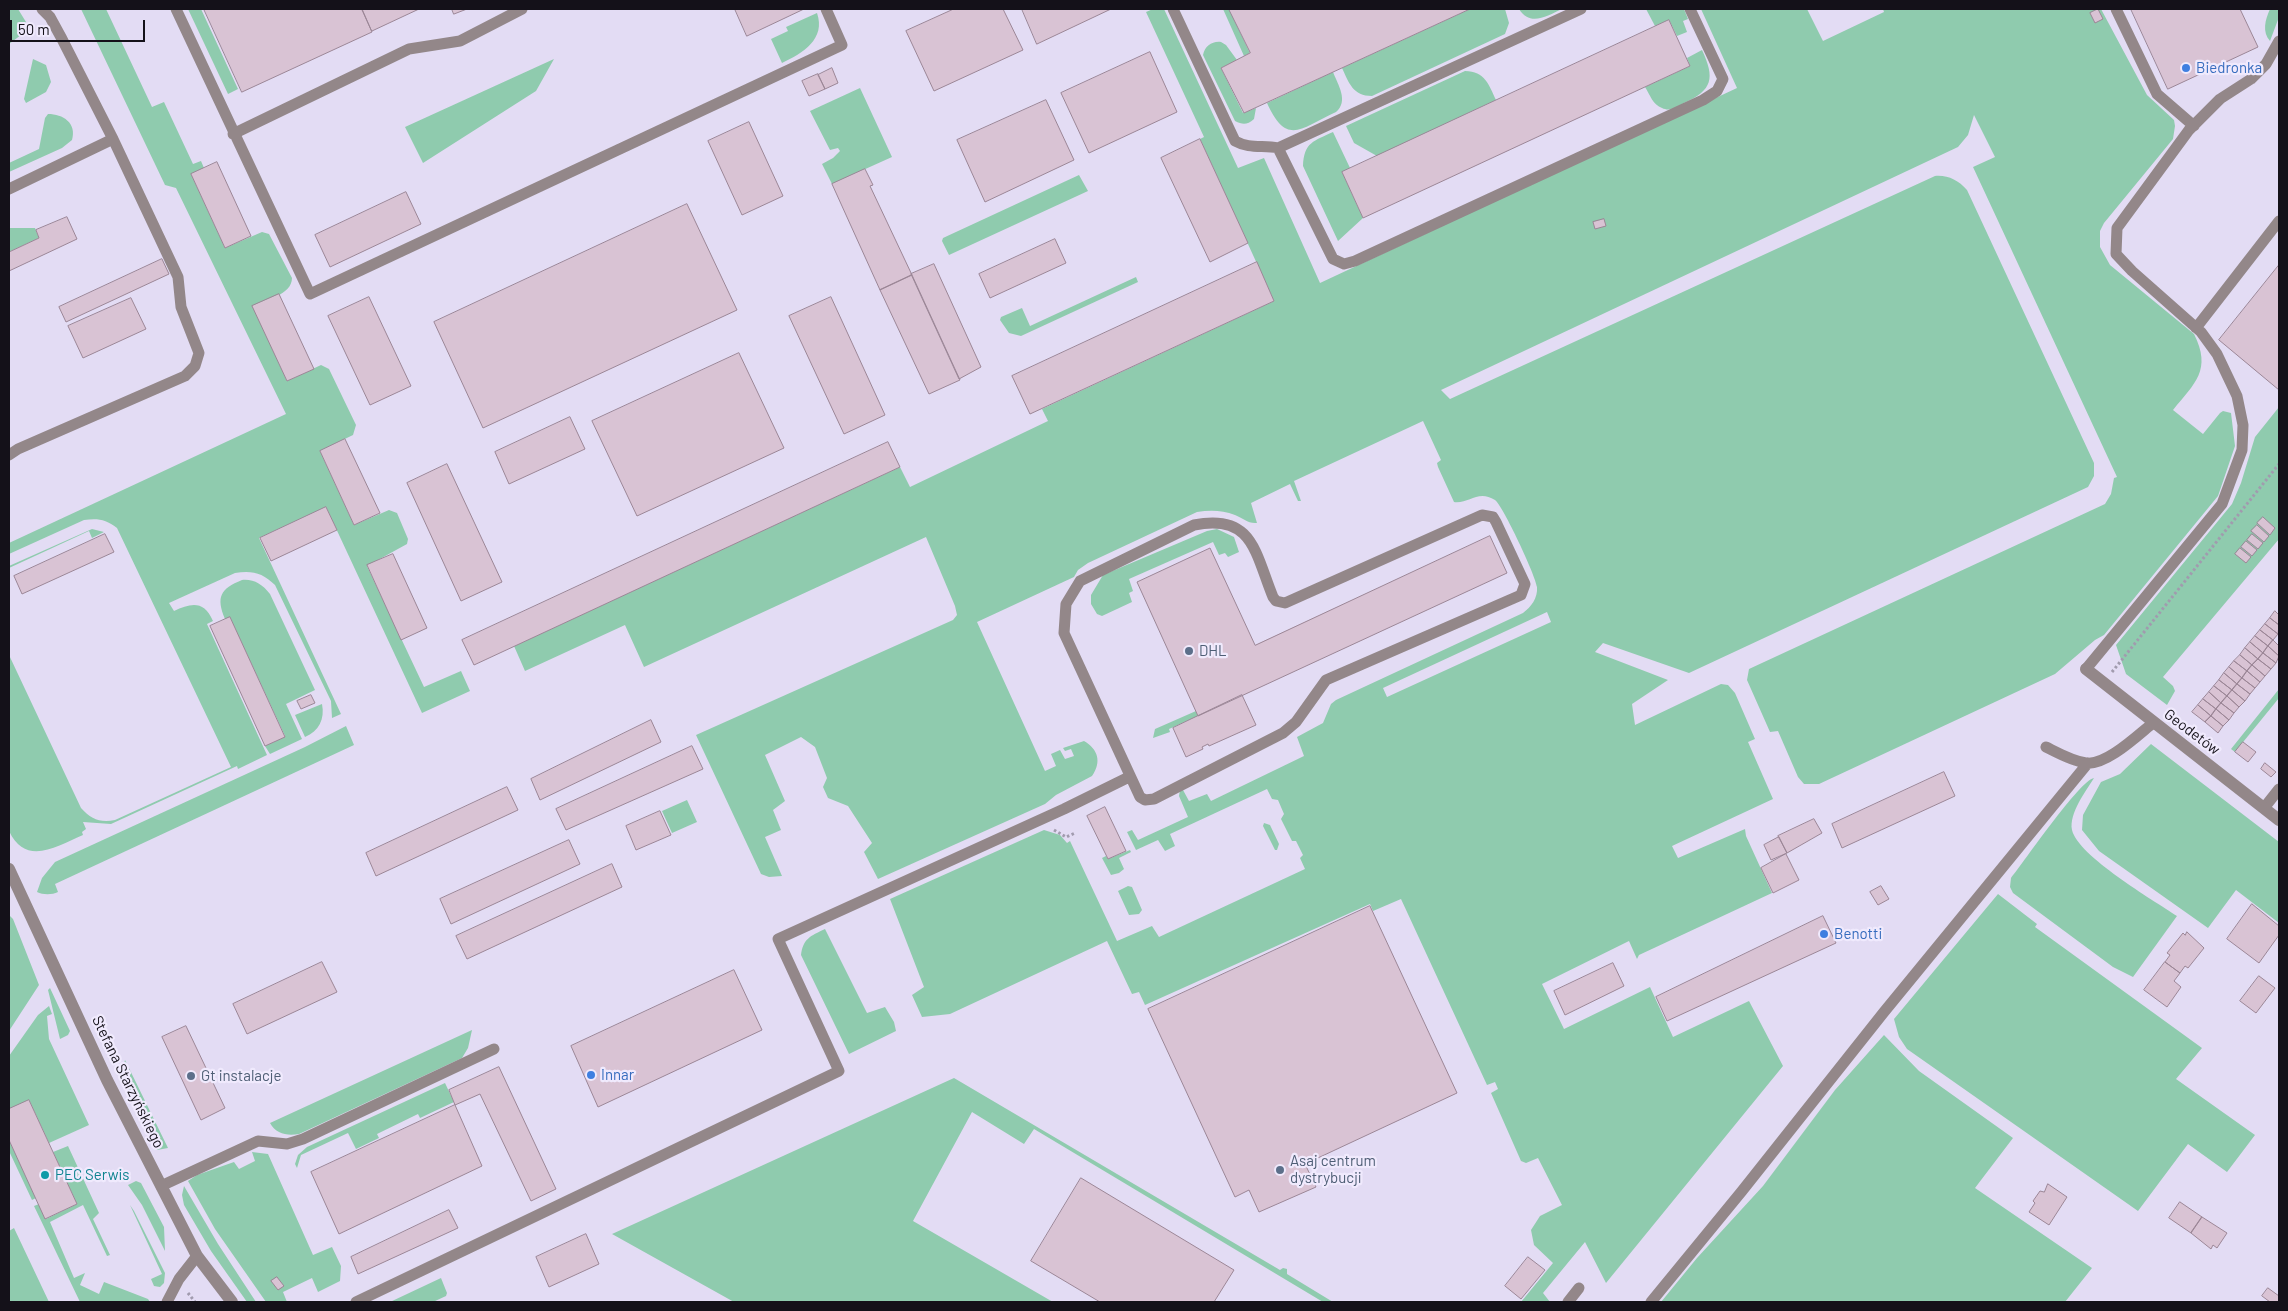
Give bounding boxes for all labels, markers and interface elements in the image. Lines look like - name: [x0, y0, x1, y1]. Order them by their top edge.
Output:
- scale bar: [12, 10, 148, 42]
- text: 50 m: [18, 20, 50, 38]
- place label: Biedronka: [2196, 59, 2262, 77]
- marker: Biedronka: [2180, 62, 2192, 74]
- place label: DHL: [1199, 642, 1227, 660]
- marker: DHL: [1183, 645, 1195, 657]
- street label: Geodetów: [2161, 705, 2223, 759]
- place label: Benotti: [1834, 925, 1882, 943]
- marker: Benotti: [1818, 928, 1830, 940]
- street label: Stefana Starzyńskiego: [88, 1013, 168, 1151]
- place label: Innar: [601, 1066, 634, 1084]
- place label: Gt instalacje: [201, 1067, 281, 1085]
- marker: Innar: [585, 1069, 597, 1081]
- marker: Gt instalacje: [185, 1070, 197, 1082]
- place label: Asaj centrum dystrybucji: [1290, 1152, 1376, 1187]
- marker: Asaj centrum dystrybucji: [1274, 1164, 1286, 1176]
- place label: PEC Serwis: [55, 1166, 130, 1184]
- marker: PEC Serwis: [39, 1169, 51, 1181]

